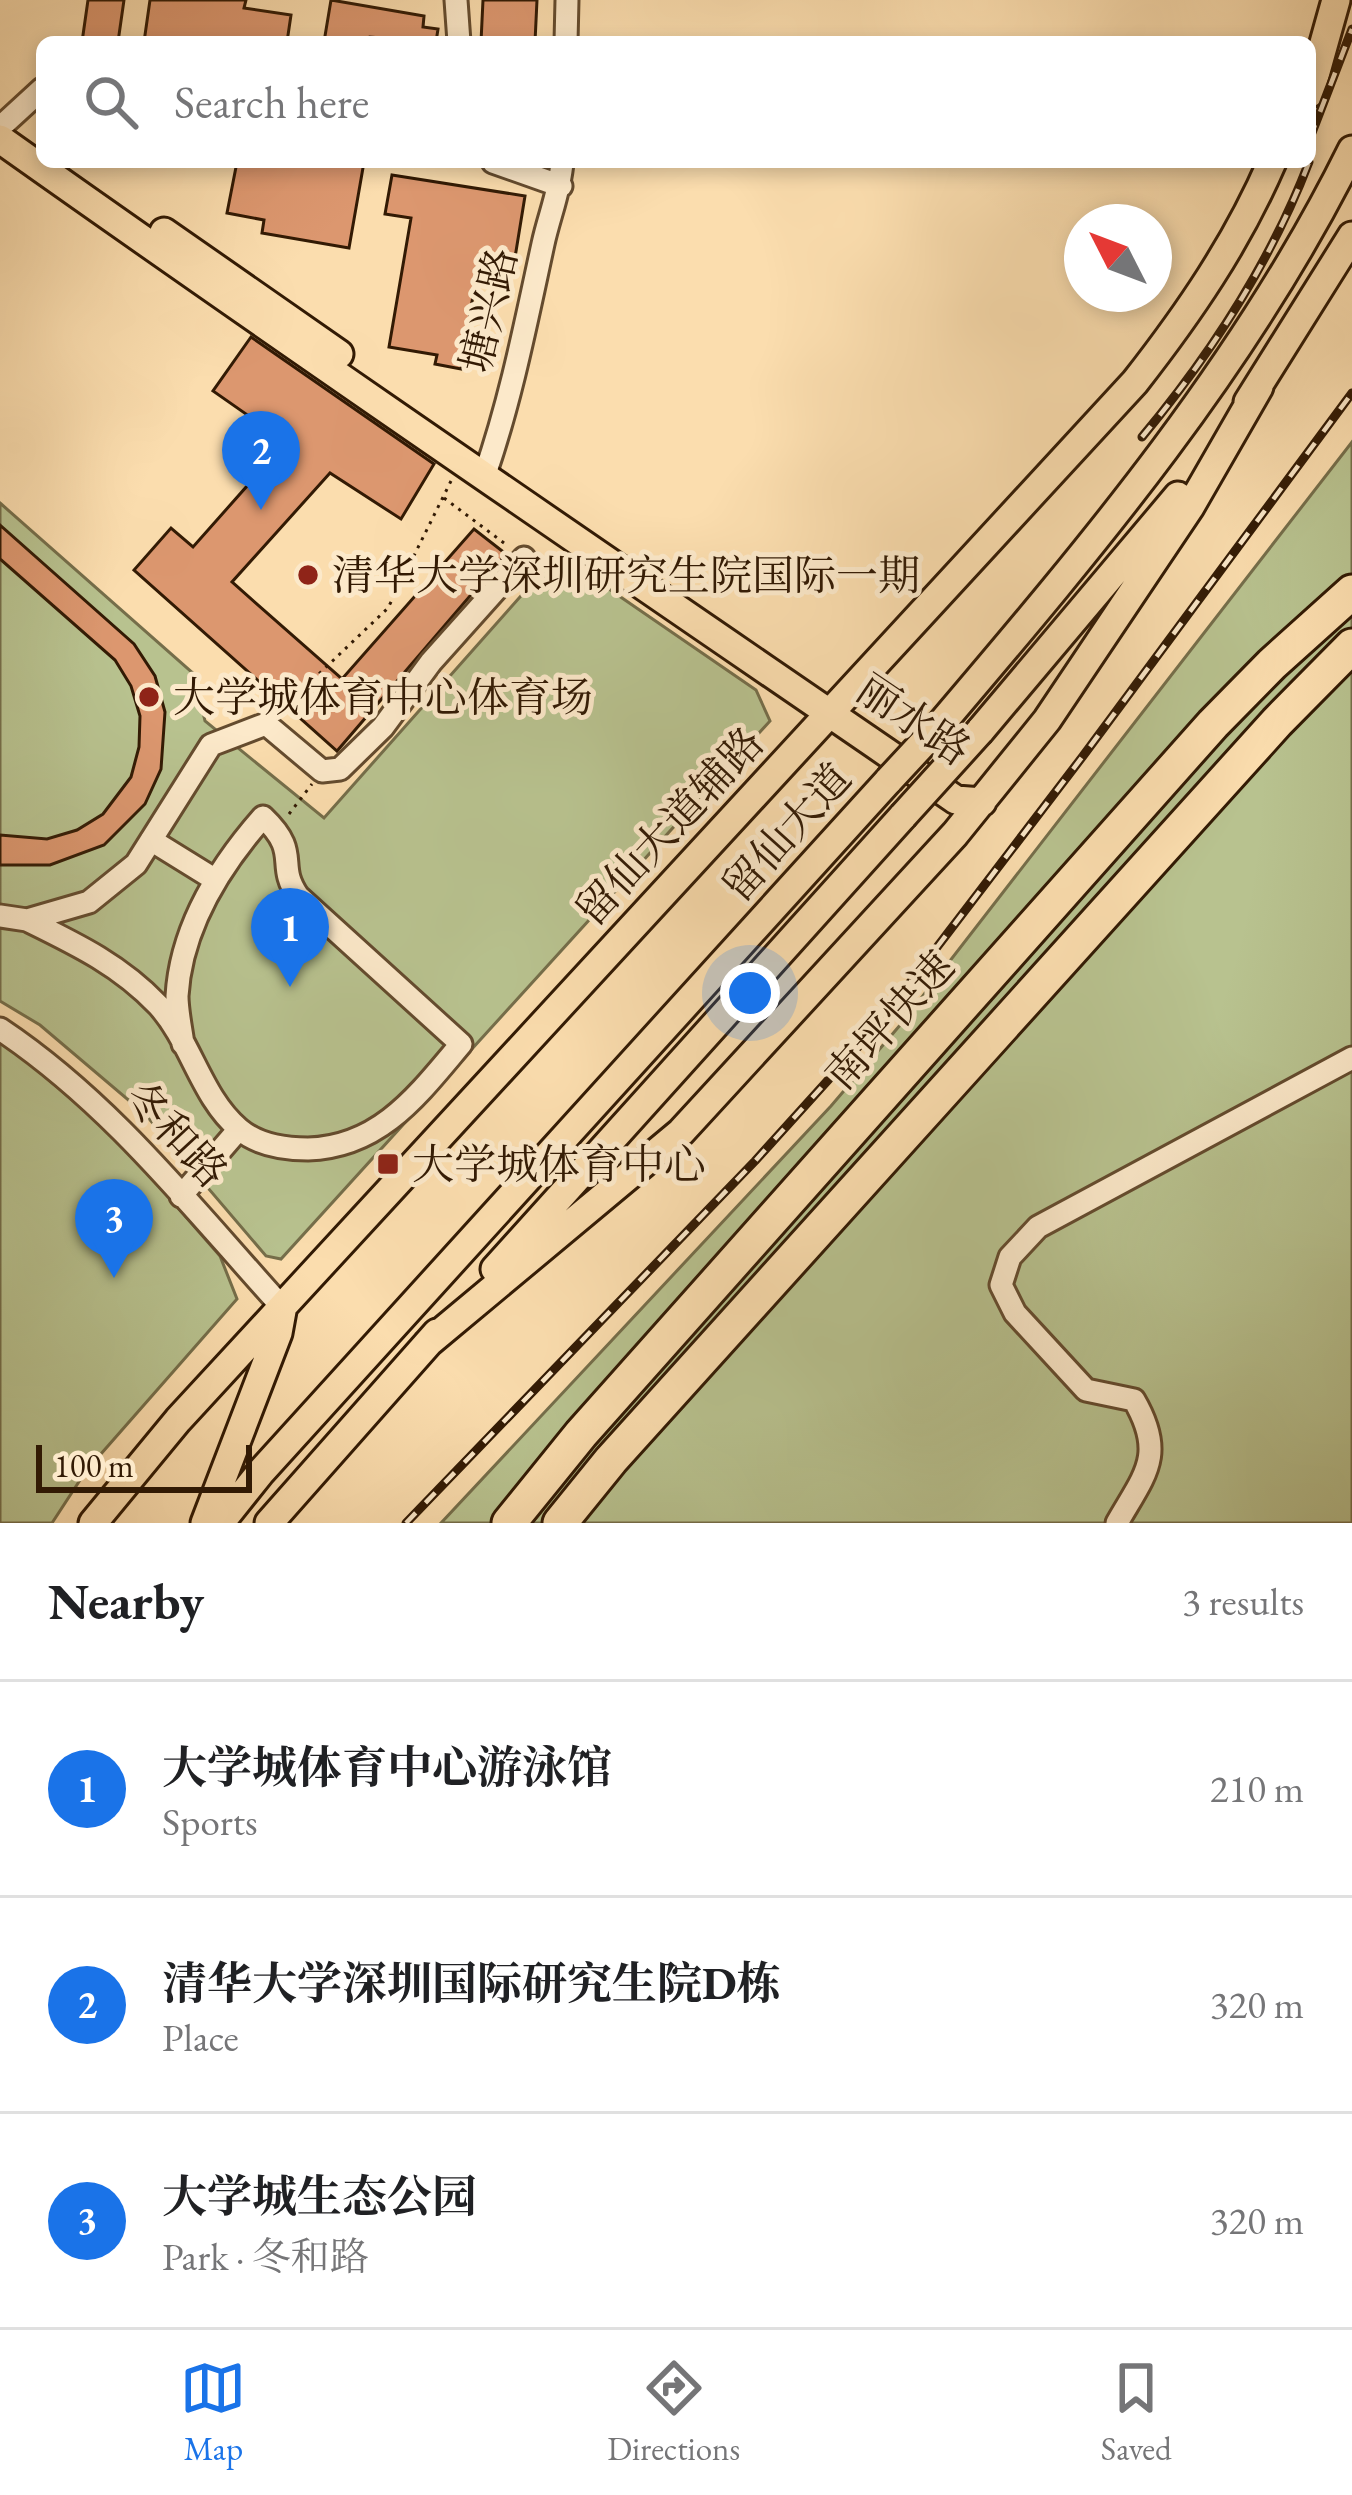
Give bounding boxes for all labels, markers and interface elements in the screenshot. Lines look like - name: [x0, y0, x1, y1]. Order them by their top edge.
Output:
- search box: [36, 36, 1316, 168]
- icon: search: [78, 69, 144, 135]
- text: Search here: [174, 73, 369, 131]
- north arrow: [1064, 204, 1172, 312]
- street label: 塘兴路: [448, 243, 529, 378]
- pin: 2: [222, 411, 300, 510]
- place label: 清华大学深圳研究生院国际一期: [332, 548, 920, 603]
- marker: 清华大学深圳研究生院国际一期: [295, 562, 321, 588]
- street label: 丽水路: [846, 661, 981, 777]
- place label: 大学城体育中心体育场: [173, 670, 593, 725]
- marker: 大学城体育中心体育场: [136, 684, 162, 710]
- street label: 留仙大道辅路: [563, 715, 775, 937]
- street label: 留仙大道: [710, 752, 863, 913]
- pin: 1: [251, 888, 329, 987]
- street label: 南坪快速: [813, 940, 966, 1101]
- your location: [720, 963, 780, 1023]
- street label: 冬和路: [114, 1070, 240, 1199]
- place label: 大学城体育中心: [412, 1137, 706, 1192]
- marker: 大学城体育中心: [375, 1151, 401, 1177]
- pin: 3: [75, 1179, 153, 1278]
- scale bar: [36, 1439, 252, 1492]
- text: 100 m: [54, 1444, 134, 1487]
- text: Nearby: [48, 1568, 204, 1634]
- text: 3 results: [1182, 1576, 1304, 1627]
- text: 大学城体育中心游泳馆: [162, 1738, 612, 1796]
- text: 1: [77, 1763, 97, 1814]
- text: 210 m: [1210, 1763, 1304, 1814]
- text: Sports: [162, 1796, 258, 1847]
- text: 清华大学深圳国际研究生院D栋: [162, 1954, 781, 2012]
- text: 2: [77, 1979, 97, 2030]
- text: 320 m: [1210, 1979, 1304, 2030]
- text: Place: [162, 2012, 239, 2063]
- text: 大学城生态公园: [162, 2167, 477, 2225]
- text: 3: [77, 2195, 97, 2246]
- text: 320 m: [1210, 2195, 1304, 2246]
- text: Park · 冬和路: [162, 2231, 369, 2282]
- tab: Map: [180, 2355, 246, 2470]
- tab: Directions: [607, 2355, 740, 2470]
- tab: Saved: [1101, 2355, 1172, 2470]

